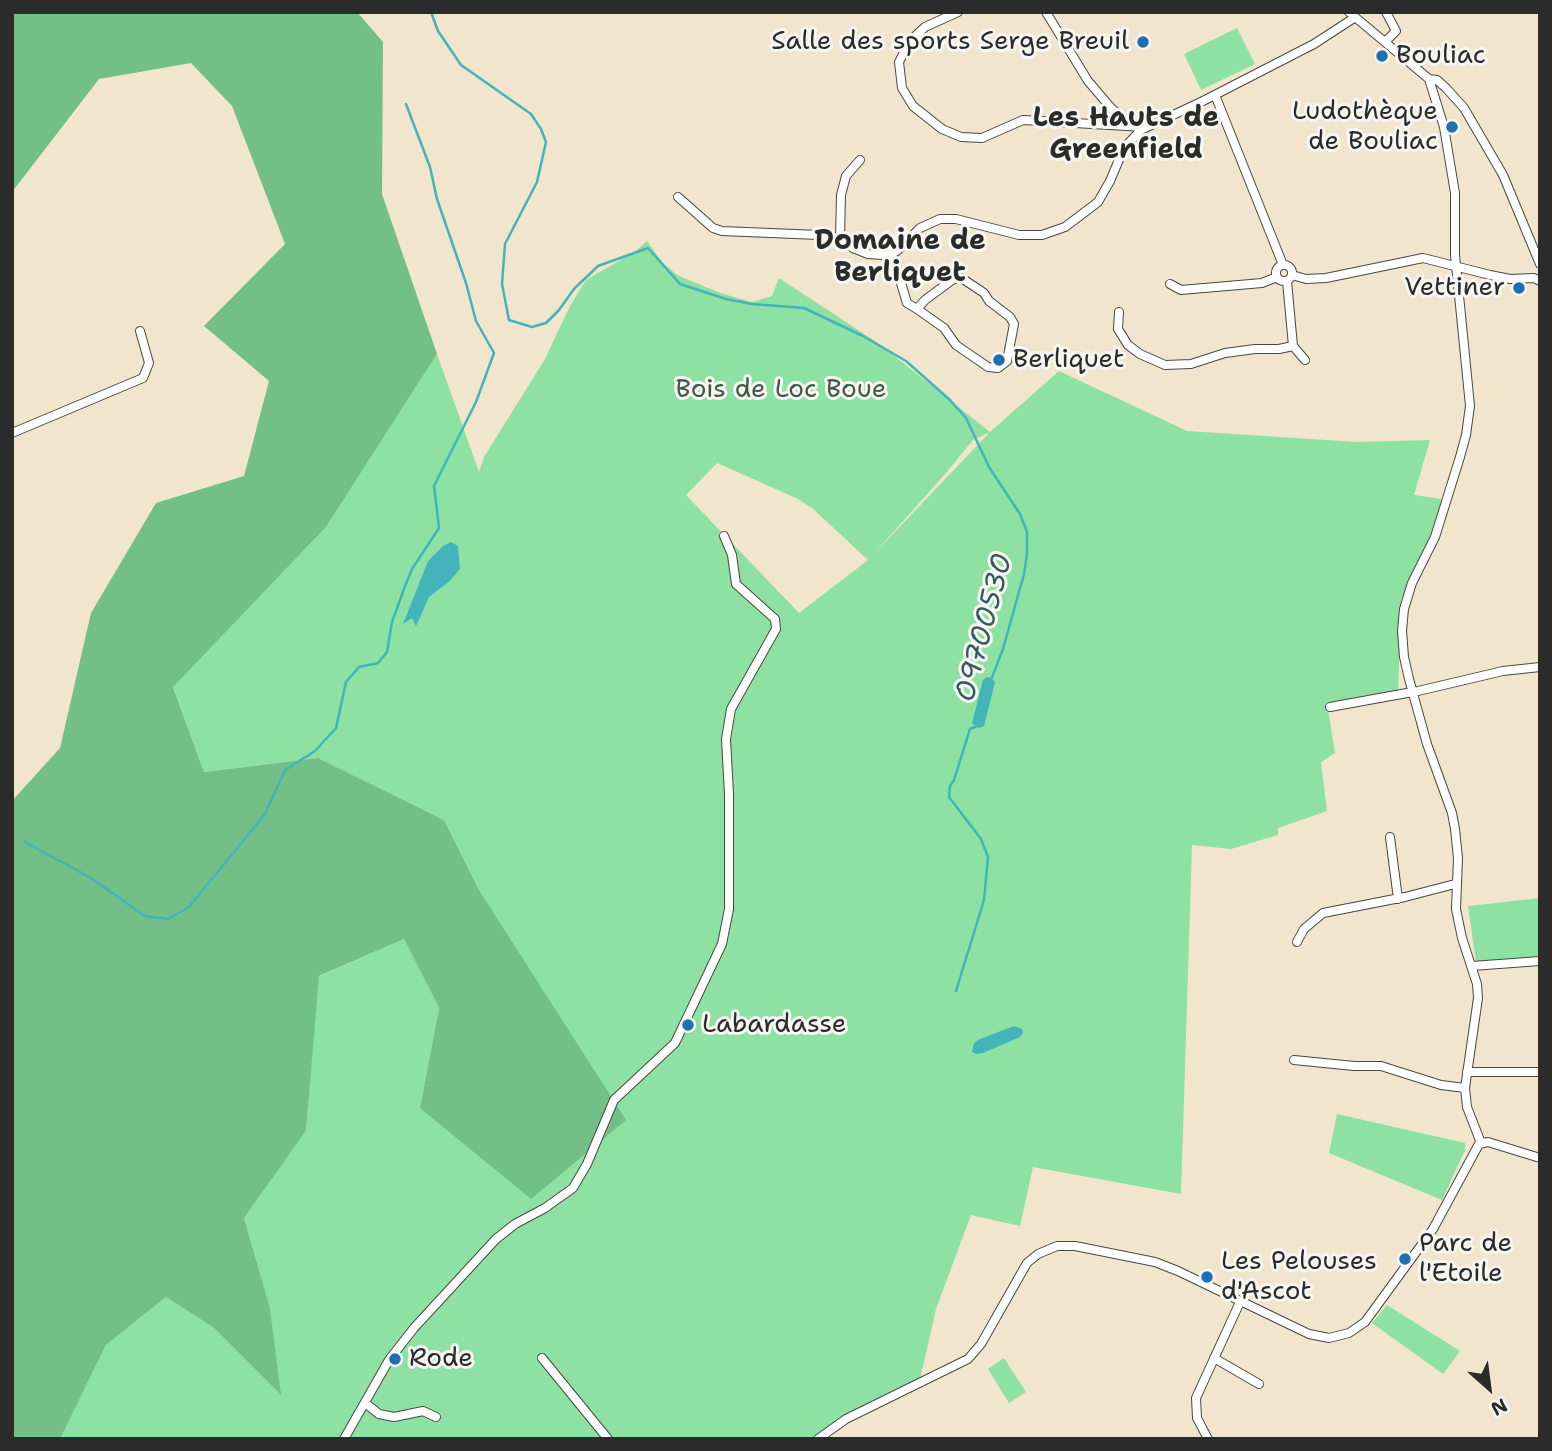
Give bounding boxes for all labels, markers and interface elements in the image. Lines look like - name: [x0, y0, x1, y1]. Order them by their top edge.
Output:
- place label: Salle des sports Serge Breuil: [771, 26, 1129, 58]
- marker: Salle des sports Serge Breuil: [1135, 34, 1151, 50]
- place label: Bouliac: [1396, 40, 1486, 72]
- marker: Bouliac: [1374, 48, 1390, 64]
- place label: Ludothèque de Bouliac: [1292, 96, 1438, 158]
- district label: Les Hauts de Greenfield: [1033, 102, 1219, 168]
- marker: Ludothèque de Bouliac: [1444, 119, 1460, 135]
- district label: Domaine de Berliquet: [814, 225, 986, 291]
- place label: Vettiner: [1404, 272, 1505, 304]
- marker: Vettiner: [1511, 280, 1527, 296]
- place label: Berliquet: [1013, 344, 1124, 376]
- marker: Berliquet: [991, 352, 1007, 368]
- park label: Bois de Loc Boue: [676, 374, 886, 406]
- water label: O9700530: [949, 550, 1021, 706]
- place label: Labardasse: [702, 1009, 846, 1041]
- marker: Labardasse: [680, 1017, 696, 1033]
- place label: Parc de l'Etoile: [1419, 1228, 1512, 1290]
- place label: Les Pelouses d'Ascot: [1221, 1246, 1377, 1308]
- marker: Parc de l'Etoile: [1397, 1251, 1413, 1267]
- marker: Les Pelouses d'Ascot: [1199, 1269, 1215, 1285]
- place label: Rode: [409, 1343, 473, 1375]
- marker: Rode: [387, 1351, 403, 1367]
- north arrow: [1454, 1353, 1524, 1423]
- text: N: [1487, 1392, 1512, 1422]

